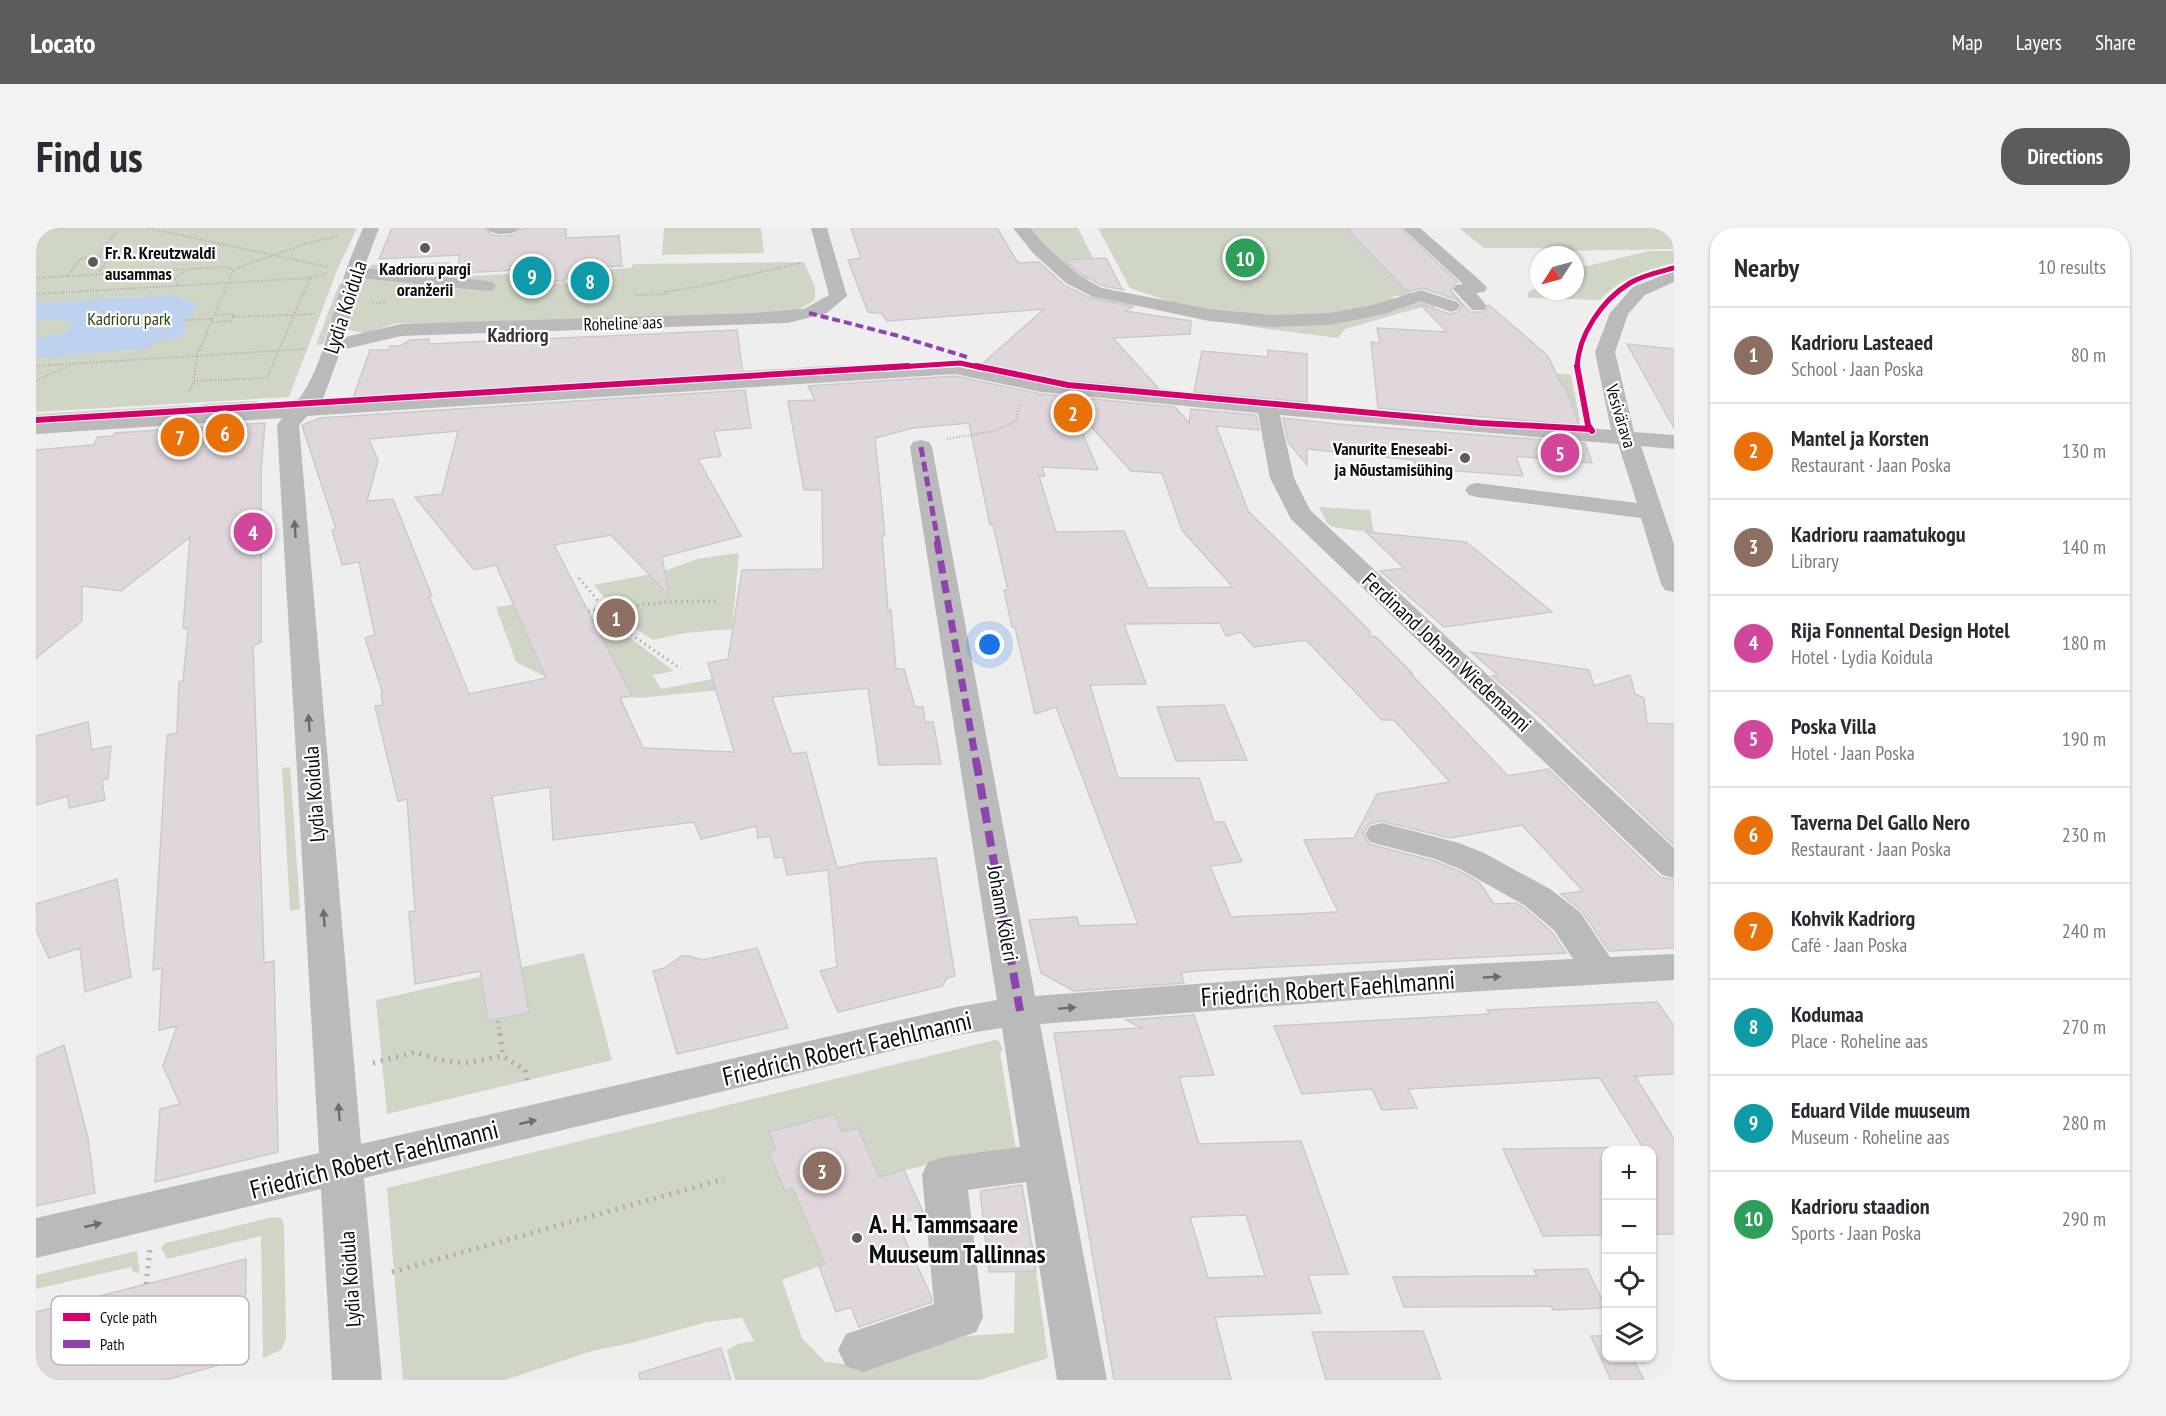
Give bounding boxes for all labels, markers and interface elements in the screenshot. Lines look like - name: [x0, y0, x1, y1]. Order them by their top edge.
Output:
- text: Locato: [30, 24, 96, 61]
- text: Map: [1952, 29, 1983, 56]
- text: Layers: [2016, 29, 2062, 56]
- text: Share: [2095, 29, 2136, 56]
- button: Directions: [2001, 128, 2130, 185]
- text: Find us: [36, 129, 143, 184]
- pin: 10: [1226, 236, 1264, 280]
- place label: Fr. R. Kreutzwaldi ausammas: [105, 241, 216, 285]
- marker: Kadrioru pargi oranžerii: [418, 241, 432, 255]
- north arrow: [1530, 246, 1584, 300]
- text: Nearby: [1734, 251, 1799, 284]
- pin: 9: [512, 254, 552, 298]
- text: 10 results: [2038, 254, 2106, 280]
- marker: Fr. R. Kreutzwaldi ausammas: [86, 255, 100, 269]
- street label: Lydia Koidula: [317, 257, 373, 357]
- place label: Kadrioru pargi oranžerii: [379, 257, 471, 301]
- pin: 8: [570, 259, 610, 304]
- park label: Kadrioru park: [87, 307, 171, 330]
- street label: Roheline aas: [583, 310, 663, 336]
- district label: Kadriorg: [487, 322, 549, 348]
- text: Kadrioru Lasteaed: [1791, 328, 1933, 356]
- text: 1: [1749, 342, 1758, 368]
- text: 80 m: [2071, 342, 2106, 368]
- text: School · Jaan Poska: [1791, 356, 1924, 382]
- street label: Vesivärava: [1600, 380, 1642, 451]
- pin: 2: [1054, 390, 1092, 435]
- pin: 6: [206, 410, 244, 456]
- pin: 7: [160, 414, 200, 460]
- text: Mantel ja Korsten: [1791, 424, 1929, 452]
- pin: 5: [1540, 430, 1580, 476]
- place label: Vanurite Eneseabi- ja Nõustamisühing: [1332, 437, 1453, 481]
- text: 2: [1749, 438, 1758, 464]
- text: 130 m: [2062, 438, 2106, 464]
- marker: Vanurite Eneseabi- ja Nõustamisühing: [1458, 451, 1472, 465]
- text: Restaurant · Jaan Poska: [1791, 452, 1951, 478]
- pin: 4: [234, 510, 272, 554]
- one-way arrow: [291, 519, 300, 538]
- text: Kadrioru raamatukogu: [1791, 520, 1966, 548]
- text: 3: [1749, 534, 1758, 560]
- text: 140 m: [2062, 534, 2106, 560]
- text: Library: [1791, 548, 1839, 574]
- street label: Ferdinand Johann Wiedemanni: [1357, 567, 1537, 737]
- pin: 1: [596, 596, 636, 640]
- text: Rija Fonnental Design Hotel: [1791, 616, 2010, 644]
- your location: [975, 630, 1004, 659]
- text: 4: [1749, 630, 1758, 656]
- text: 180 m: [2062, 630, 2106, 656]
- text: Hotel · Lydia Koidula: [1791, 644, 1933, 670]
- text: Poska Villa: [1791, 712, 1876, 740]
- one-way arrow: [304, 714, 314, 733]
- text: 5: [1749, 726, 1758, 752]
- text: 190 m: [2062, 726, 2106, 752]
- text: Hotel · Jaan Poska: [1791, 740, 1915, 766]
- street label: Lydia Koidula: [297, 745, 331, 843]
- text: Taverna Del Gallo Nero: [1791, 808, 1970, 836]
- text: 6: [1749, 822, 1758, 848]
- text: 230 m: [2062, 822, 2106, 848]
- text: Restaurant · Jaan Poska: [1791, 836, 1951, 862]
- street label: Johann Köleri: [981, 862, 1025, 963]
- text: Kohvik Kadriorg: [1791, 904, 1915, 932]
- one-way arrow: [319, 908, 328, 927]
- text: 7: [1749, 918, 1758, 944]
- text: 240 m: [2062, 918, 2106, 944]
- text: Café · Jaan Poska: [1791, 932, 1907, 958]
- street label: Friedrich Robert Faehlmanni: [1200, 963, 1456, 1013]
- one-way arrow: [1483, 972, 1502, 981]
- text: Kodumaa: [1791, 1000, 1864, 1028]
- street label: Friedrich Robert Faehlmanni: [719, 1003, 975, 1093]
- one-way arrow: [1058, 1003, 1077, 1012]
- text: 8: [1749, 1014, 1758, 1040]
- text: 270 m: [2062, 1014, 2106, 1040]
- text: Place · Roheline aas: [1791, 1028, 1928, 1054]
- text: Eduard Vilde muuseum: [1791, 1096, 1970, 1124]
- one-way arrow: [334, 1103, 343, 1122]
- text: 9: [1749, 1110, 1758, 1136]
- text: 280 m: [2062, 1110, 2106, 1136]
- street label: Friedrich Robert Faehlmanni: [246, 1112, 502, 1206]
- one-way arrow: [519, 1116, 537, 1126]
- text: Museum · Roheline aas: [1791, 1124, 1949, 1150]
- map controls: [1602, 1146, 1656, 1362]
- button: +: [1602, 1146, 1656, 1200]
- pin: 3: [802, 1148, 842, 1194]
- text: Kadrioru staadion: [1791, 1192, 1930, 1220]
- button: −: [1602, 1200, 1656, 1254]
- text: 10: [1744, 1206, 1763, 1232]
- text: 290 m: [2062, 1206, 2106, 1232]
- place label: A. H. Tammsaare Muuseum Tallinnas: [868, 1207, 1046, 1270]
- one-way arrow: [84, 1220, 103, 1229]
- text: Sports · Jaan Poska: [1791, 1220, 1921, 1246]
- street label: Lydia Koidula: [333, 1230, 367, 1328]
- marker: A. H. Tammsaare Muuseum Tallinnas: [850, 1231, 864, 1245]
- button: locate: [1602, 1254, 1656, 1308]
- legend: [51, 1296, 249, 1365]
- text: Cycle path: [100, 1307, 157, 1327]
- button: layers: [1602, 1308, 1656, 1362]
- text: Path: [100, 1334, 125, 1354]

